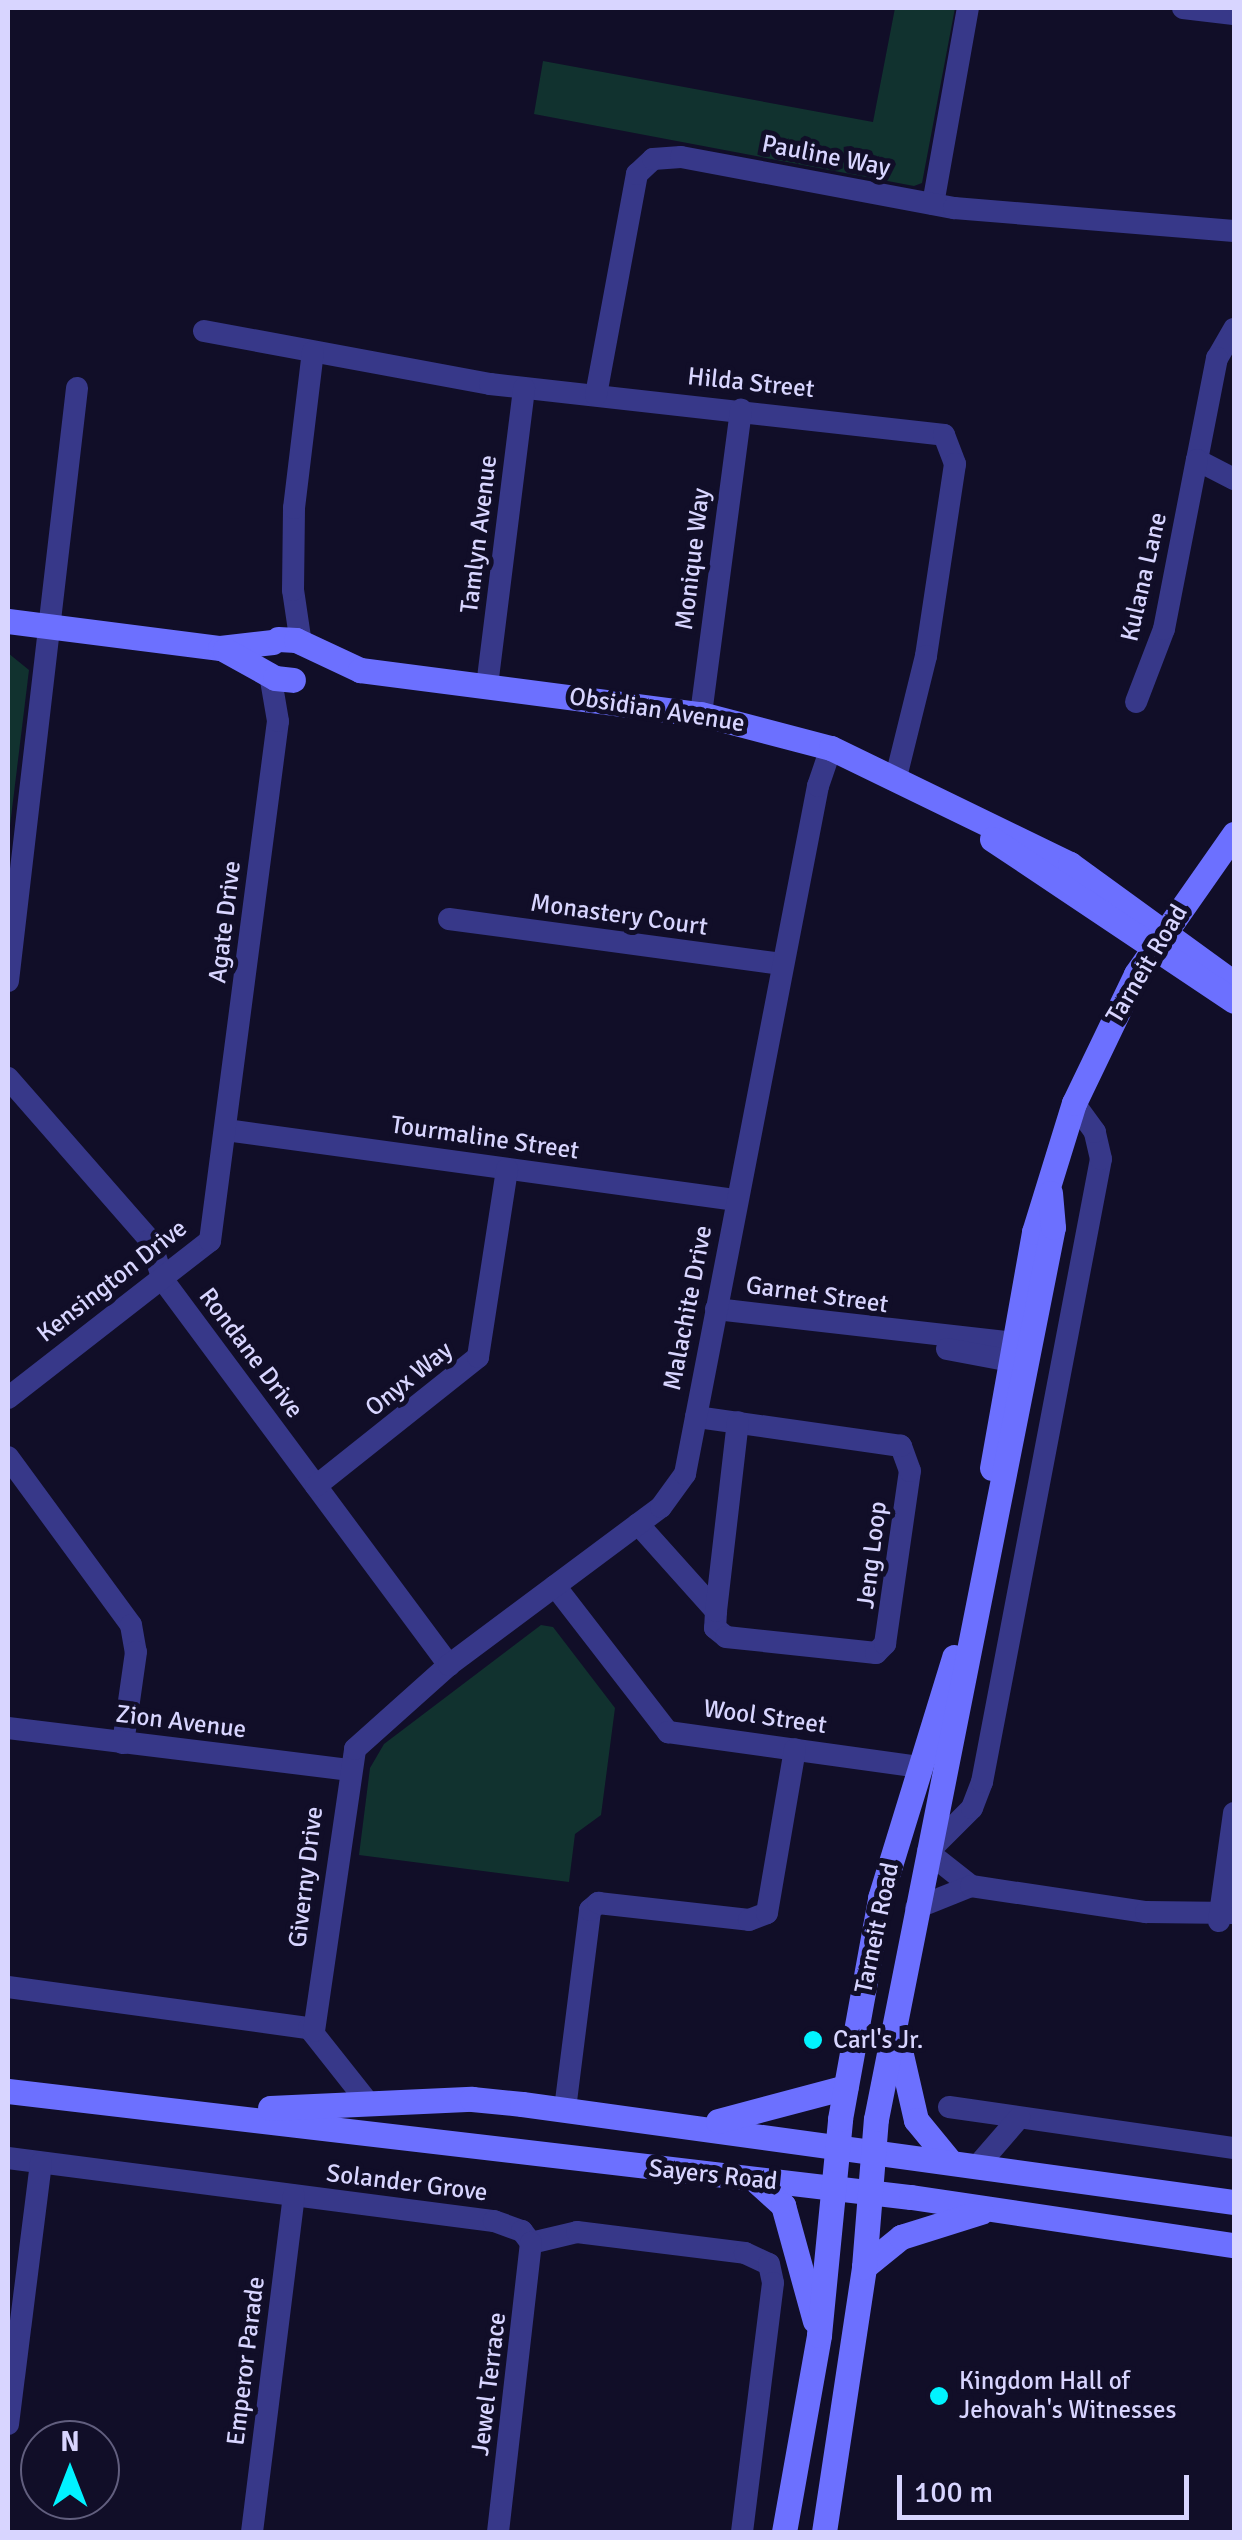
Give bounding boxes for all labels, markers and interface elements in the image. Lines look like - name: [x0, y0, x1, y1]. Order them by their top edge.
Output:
- street label: Pauline Way: [759, 129, 893, 183]
- street label: Hilda Street: [686, 361, 816, 405]
- street label: Tamlyn Avenue: [454, 453, 504, 615]
- street label: Monique Way: [669, 486, 717, 632]
- street label: Kulana Lane: [1115, 510, 1173, 644]
- street label: Obsidian Avenue: [567, 681, 747, 739]
- street label: Agate Drive: [203, 859, 247, 985]
- street label: Monastery Court: [529, 888, 709, 942]
- street label: Tarneit Road: [1100, 899, 1194, 1029]
- street label: Tourmaline Street: [389, 1110, 581, 1166]
- street label: Kensington Drive: [31, 1213, 193, 1349]
- street label: Malachite Drive: [657, 1223, 719, 1393]
- street label: Garnet Street: [744, 1270, 890, 1320]
- street label: Rondane Drive: [192, 1282, 310, 1424]
- street label: Onyx Way: [360, 1335, 458, 1423]
- street label: Jeng Loop: [851, 1500, 893, 1610]
- street label: Wool Street: [701, 1694, 829, 1740]
- street label: Zion Avenue: [114, 1699, 248, 1745]
- street label: Giverny Drive: [282, 1805, 330, 1949]
- street label: Tarneit Road: [849, 1860, 905, 1996]
- place label: Carl's Jr.: [833, 2025, 923, 2055]
- marker: Carl's Jr.: [802, 2029, 824, 2051]
- street label: Sayers Road: [647, 2153, 779, 2197]
- street label: Solander Grove: [325, 2158, 489, 2208]
- street label: Emperor Parade: [221, 2275, 271, 2447]
- street label: Jewel Terrace: [465, 2311, 513, 2457]
- place label: Kingdom Hall of Jehovah's Witnesses: [959, 2367, 1176, 2426]
- marker: Kingdom Hall of Jehovah's Witnesses: [928, 2385, 950, 2407]
- north arrow: [20, 2420, 120, 2520]
- text: N: [60, 2425, 80, 2459]
- scale bar: [902, 2455, 1194, 2517]
- text: 100 m: [914, 2474, 993, 2511]

